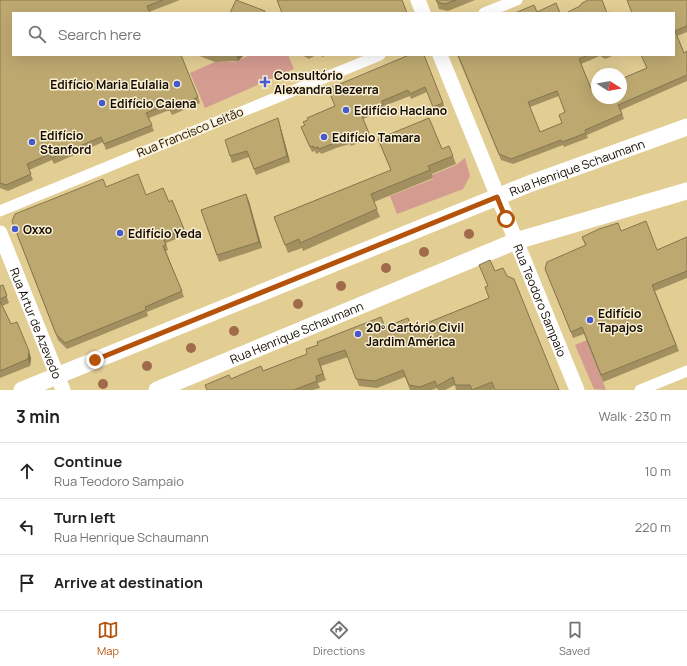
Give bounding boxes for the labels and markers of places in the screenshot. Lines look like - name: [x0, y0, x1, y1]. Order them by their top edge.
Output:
- place label: Consultório Alexandra Bezerra: [274, 67, 379, 98]
- place label: Edifício Maria Eulalia: [50, 76, 169, 93]
- marker: Consultório Alexandra Bezerra: [259, 76, 271, 88]
- marker: Edifício Maria Eulalia: [172, 79, 182, 89]
- place label: Edifício Caiena: [110, 95, 196, 112]
- marker: Edifício Caiena: [97, 98, 107, 108]
- place label: Edifício Haclano: [354, 102, 447, 119]
- marker: Edifício Haclano: [341, 105, 351, 115]
- place label: Edifício Stanford: [40, 127, 91, 158]
- place label: Edifício Tamara: [332, 129, 420, 146]
- marker: Edifício Tamara: [319, 132, 329, 142]
- marker: Edifício Stanford: [27, 137, 37, 147]
- place label: Oxxo: [23, 221, 52, 238]
- marker: Oxxo: [10, 224, 20, 234]
- place label: Edifício Yeda: [128, 225, 202, 242]
- marker: Edifício Yeda: [115, 228, 125, 238]
- place label: Edifício Tapajos: [598, 305, 643, 336]
- marker: Edifício Tapajos: [585, 315, 595, 325]
- place label: 20º Cartório Civil Jardim América: [366, 319, 464, 350]
- marker: 20º Cartório Civil Jardim América: [353, 329, 363, 339]

